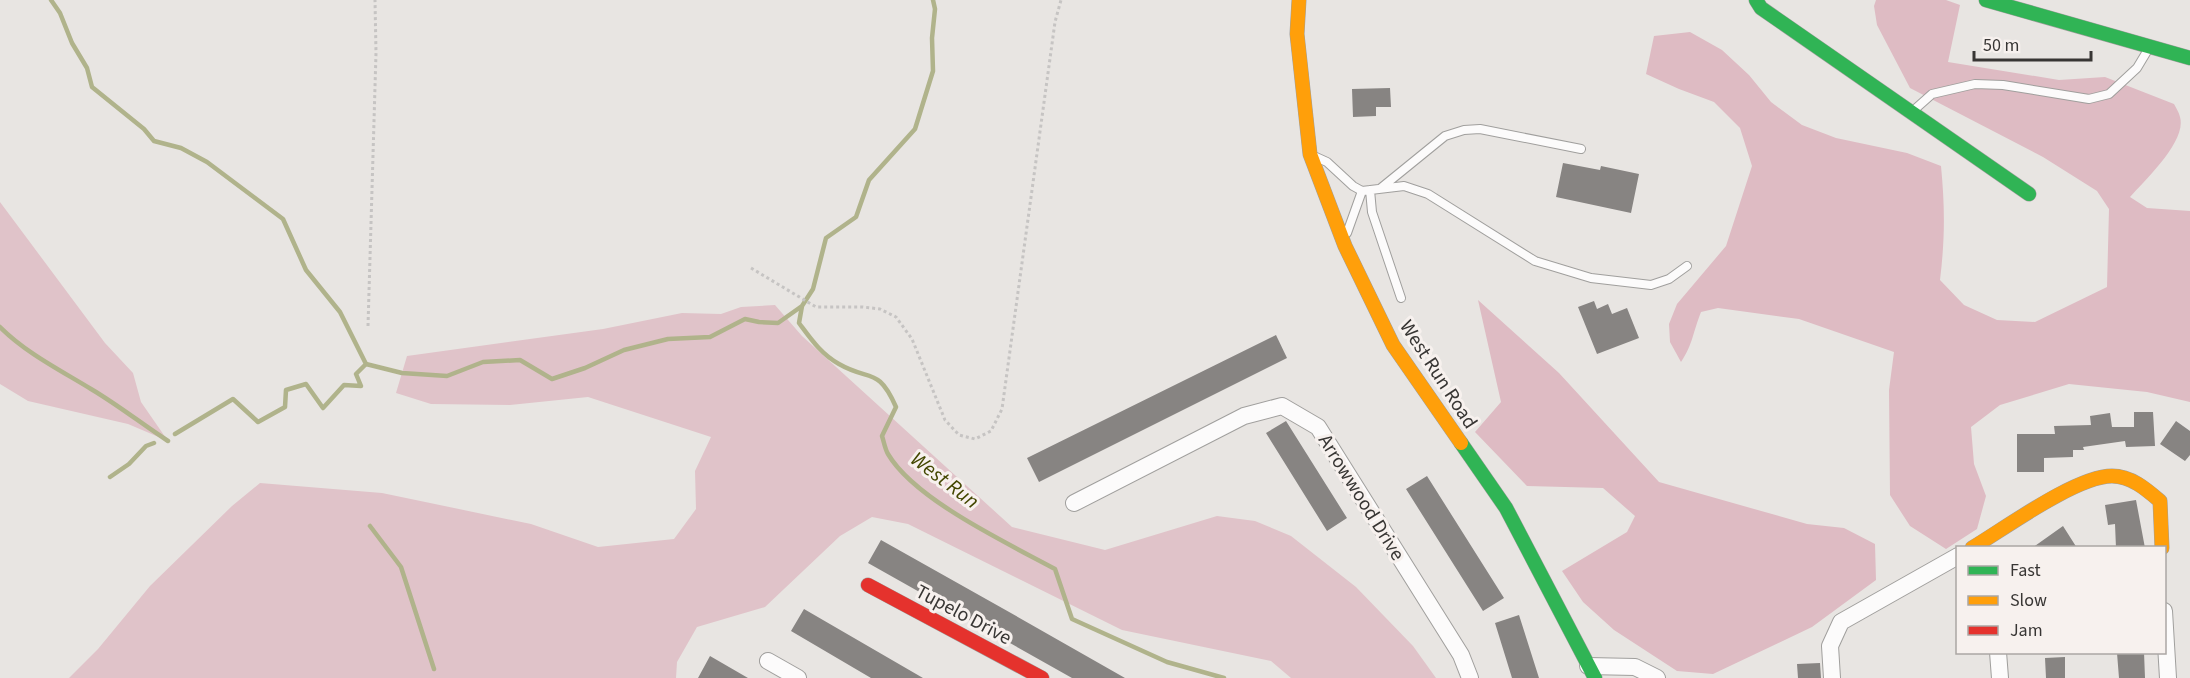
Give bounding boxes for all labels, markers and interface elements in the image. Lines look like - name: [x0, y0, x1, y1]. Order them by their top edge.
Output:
- scale bar: [1974, 24, 2091, 62]
- text: 50 m: [1983, 33, 2019, 58]
- street label: West Run Road: [1393, 315, 1484, 434]
- street label: Arrowwood Drive: [1311, 429, 1411, 566]
- water label: West Run: [904, 444, 986, 516]
- legend: [1956, 546, 2166, 654]
- text: Fast: [2010, 558, 2041, 583]
- street label: Tupelo Drive: [911, 578, 1017, 652]
- text: Slow: [2010, 588, 2047, 613]
- text: Jam: [2010, 618, 2043, 643]

